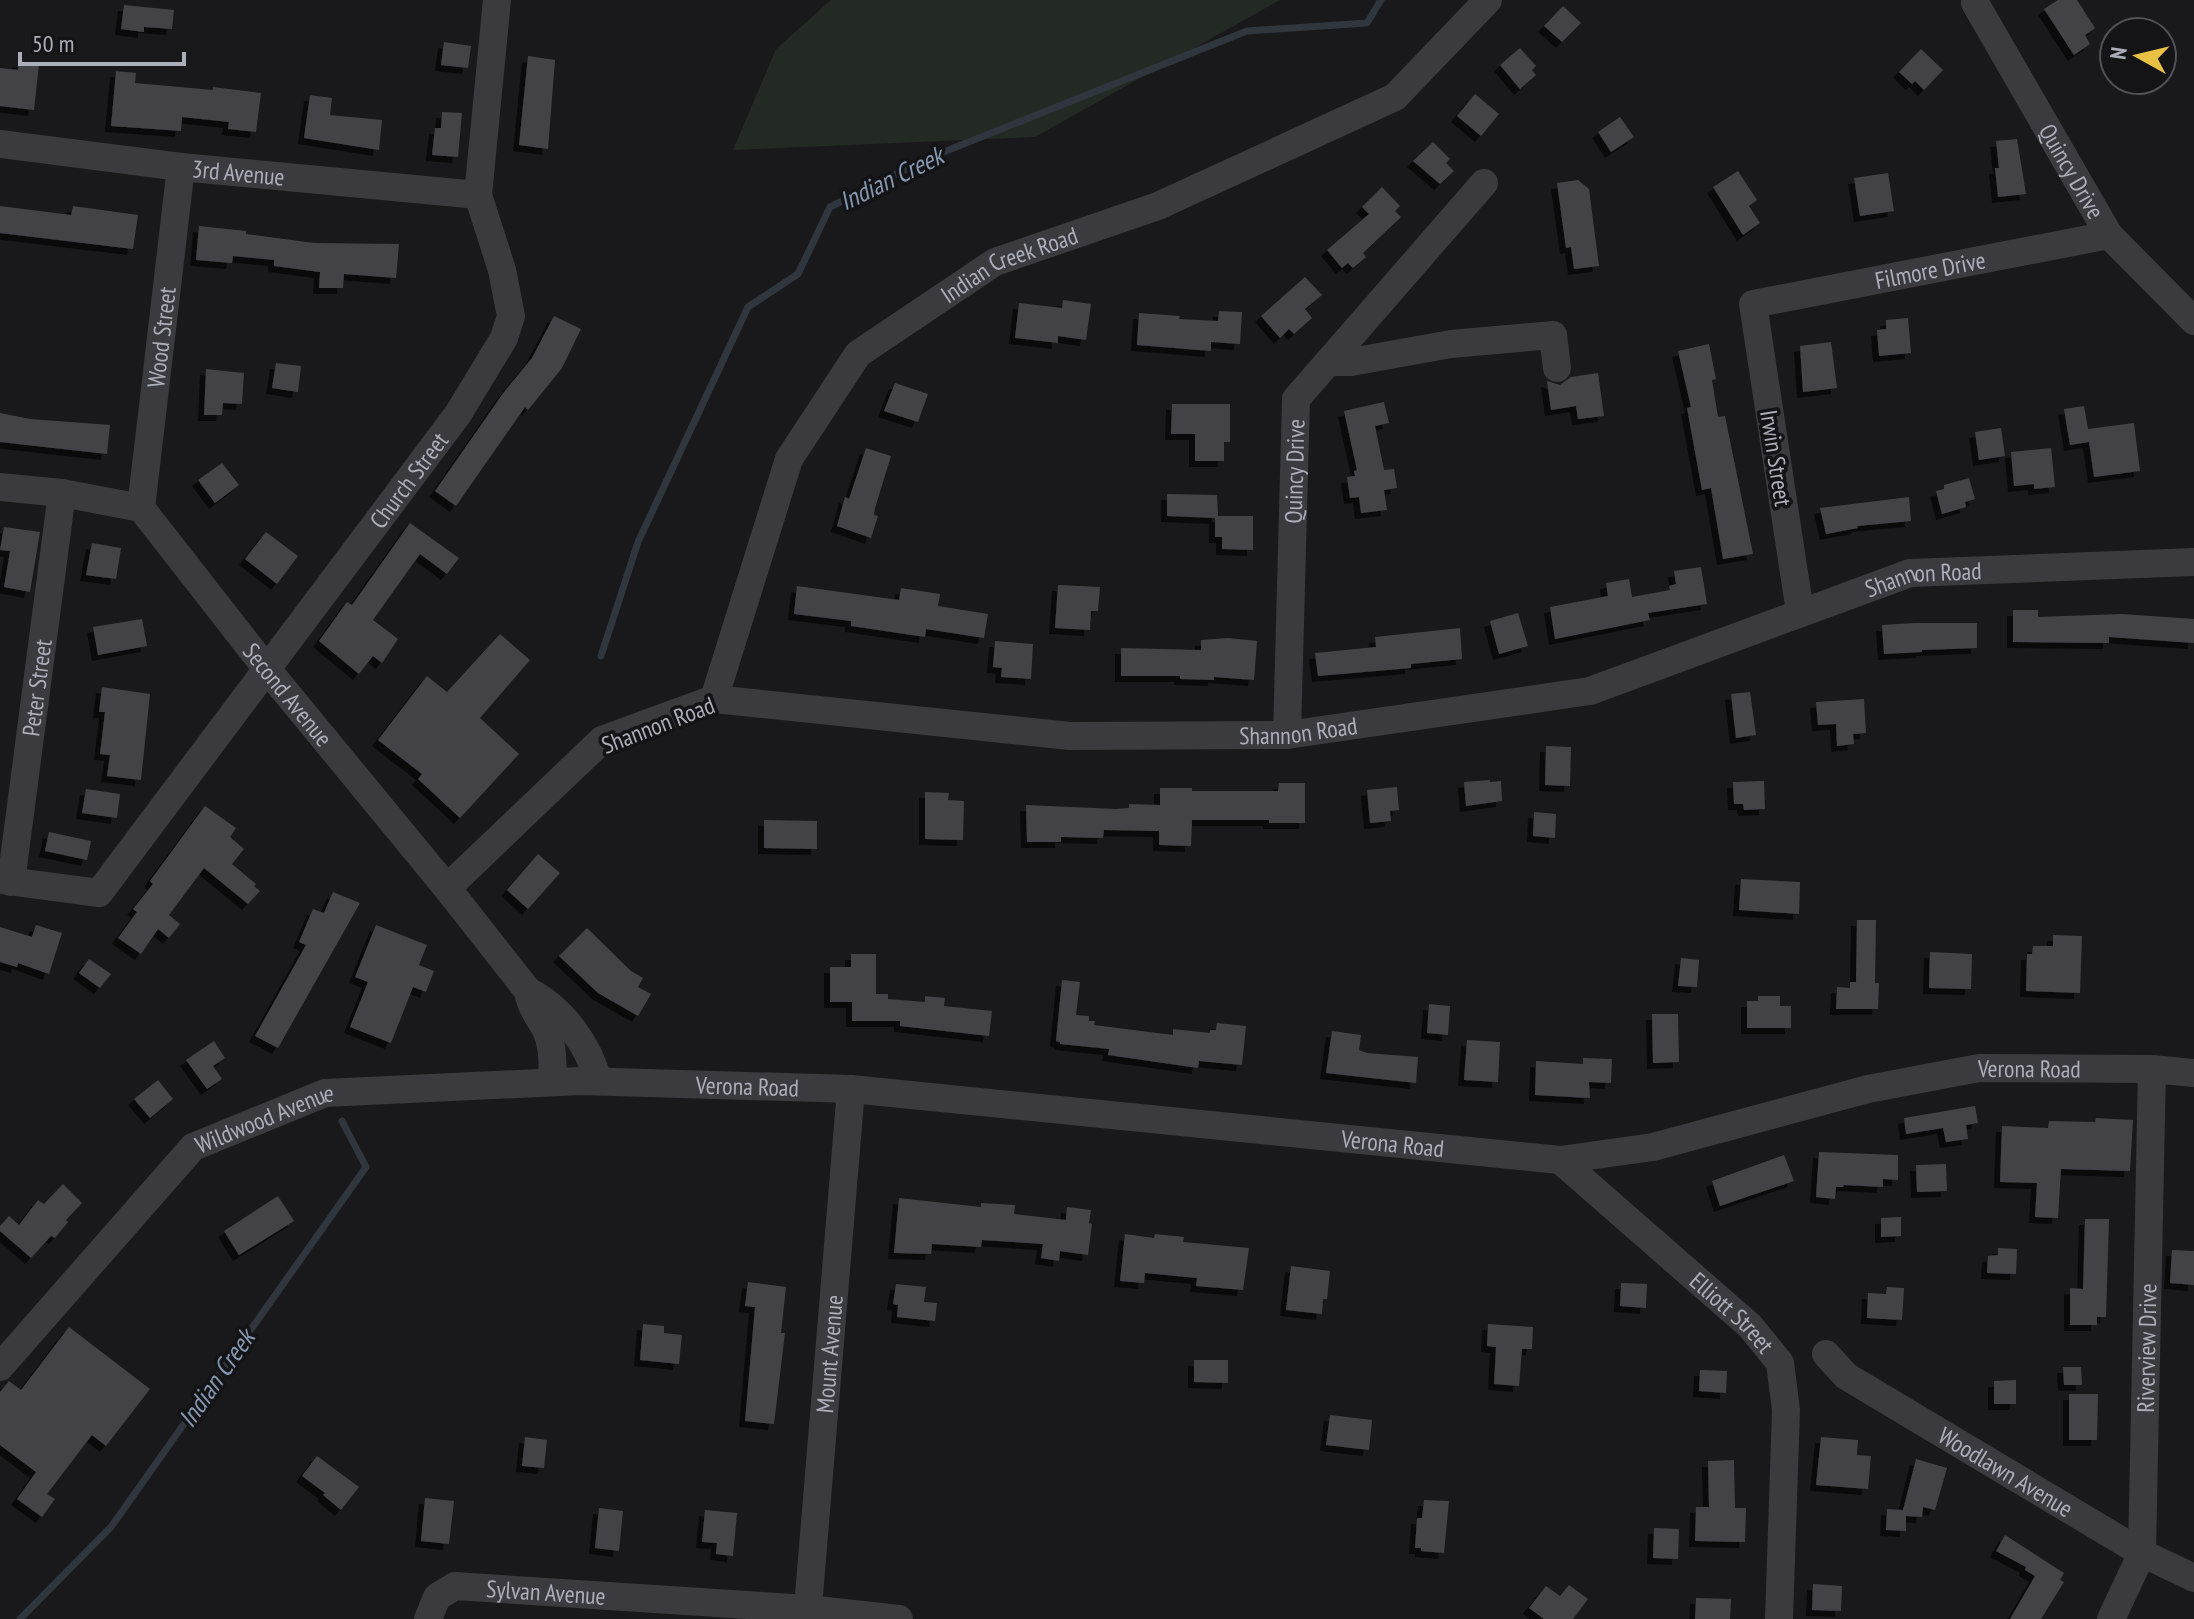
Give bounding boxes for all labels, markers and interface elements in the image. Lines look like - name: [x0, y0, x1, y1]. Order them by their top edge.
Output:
- scale bar: [20, 16, 184, 66]
- north arrow: [2098, 16, 2178, 96]
- text: 50 m: [32, 28, 74, 59]
- text: N: [2104, 45, 2133, 61]
- street label: Quincy Drive: [2032, 118, 2112, 224]
- water label: Indian Creek: [834, 137, 951, 217]
- street label: 3rd Avenue: [191, 153, 286, 192]
- street label: Indian Creek Road: [934, 219, 1082, 310]
- street label: Filmore Drive: [1872, 244, 1988, 296]
- street label: Wood Street: [140, 285, 182, 389]
- street label: Irwin Street: [1753, 408, 1799, 509]
- street label: Quincy Drive: [1277, 418, 1311, 524]
- street label: Church Street: [362, 425, 455, 534]
- street label: Shannon Road: [1861, 555, 1982, 604]
- street label: Second Avenue: [237, 636, 339, 752]
- street label: Peter Street: [15, 637, 58, 738]
- street label: Shannon Road: [597, 689, 719, 761]
- street label: Shannon Road: [1239, 709, 1359, 751]
- street label: Verona Road: [1977, 1052, 2081, 1084]
- street label: Verona Road: [694, 1069, 799, 1103]
- street label: Wildwood Avenue: [190, 1077, 334, 1160]
- street label: Verona Road: [1339, 1123, 1445, 1164]
- street label: Elliott Street: [1683, 1265, 1781, 1360]
- street label: Riverview Drive: [2129, 1283, 2163, 1413]
- street label: Mount Avenue: [809, 1294, 849, 1414]
- water label: Indian Creek: [170, 1320, 263, 1433]
- street label: Woodlawn Avenue: [1933, 1419, 2079, 1524]
- street label: Sylvan Avenue: [485, 1573, 607, 1611]

